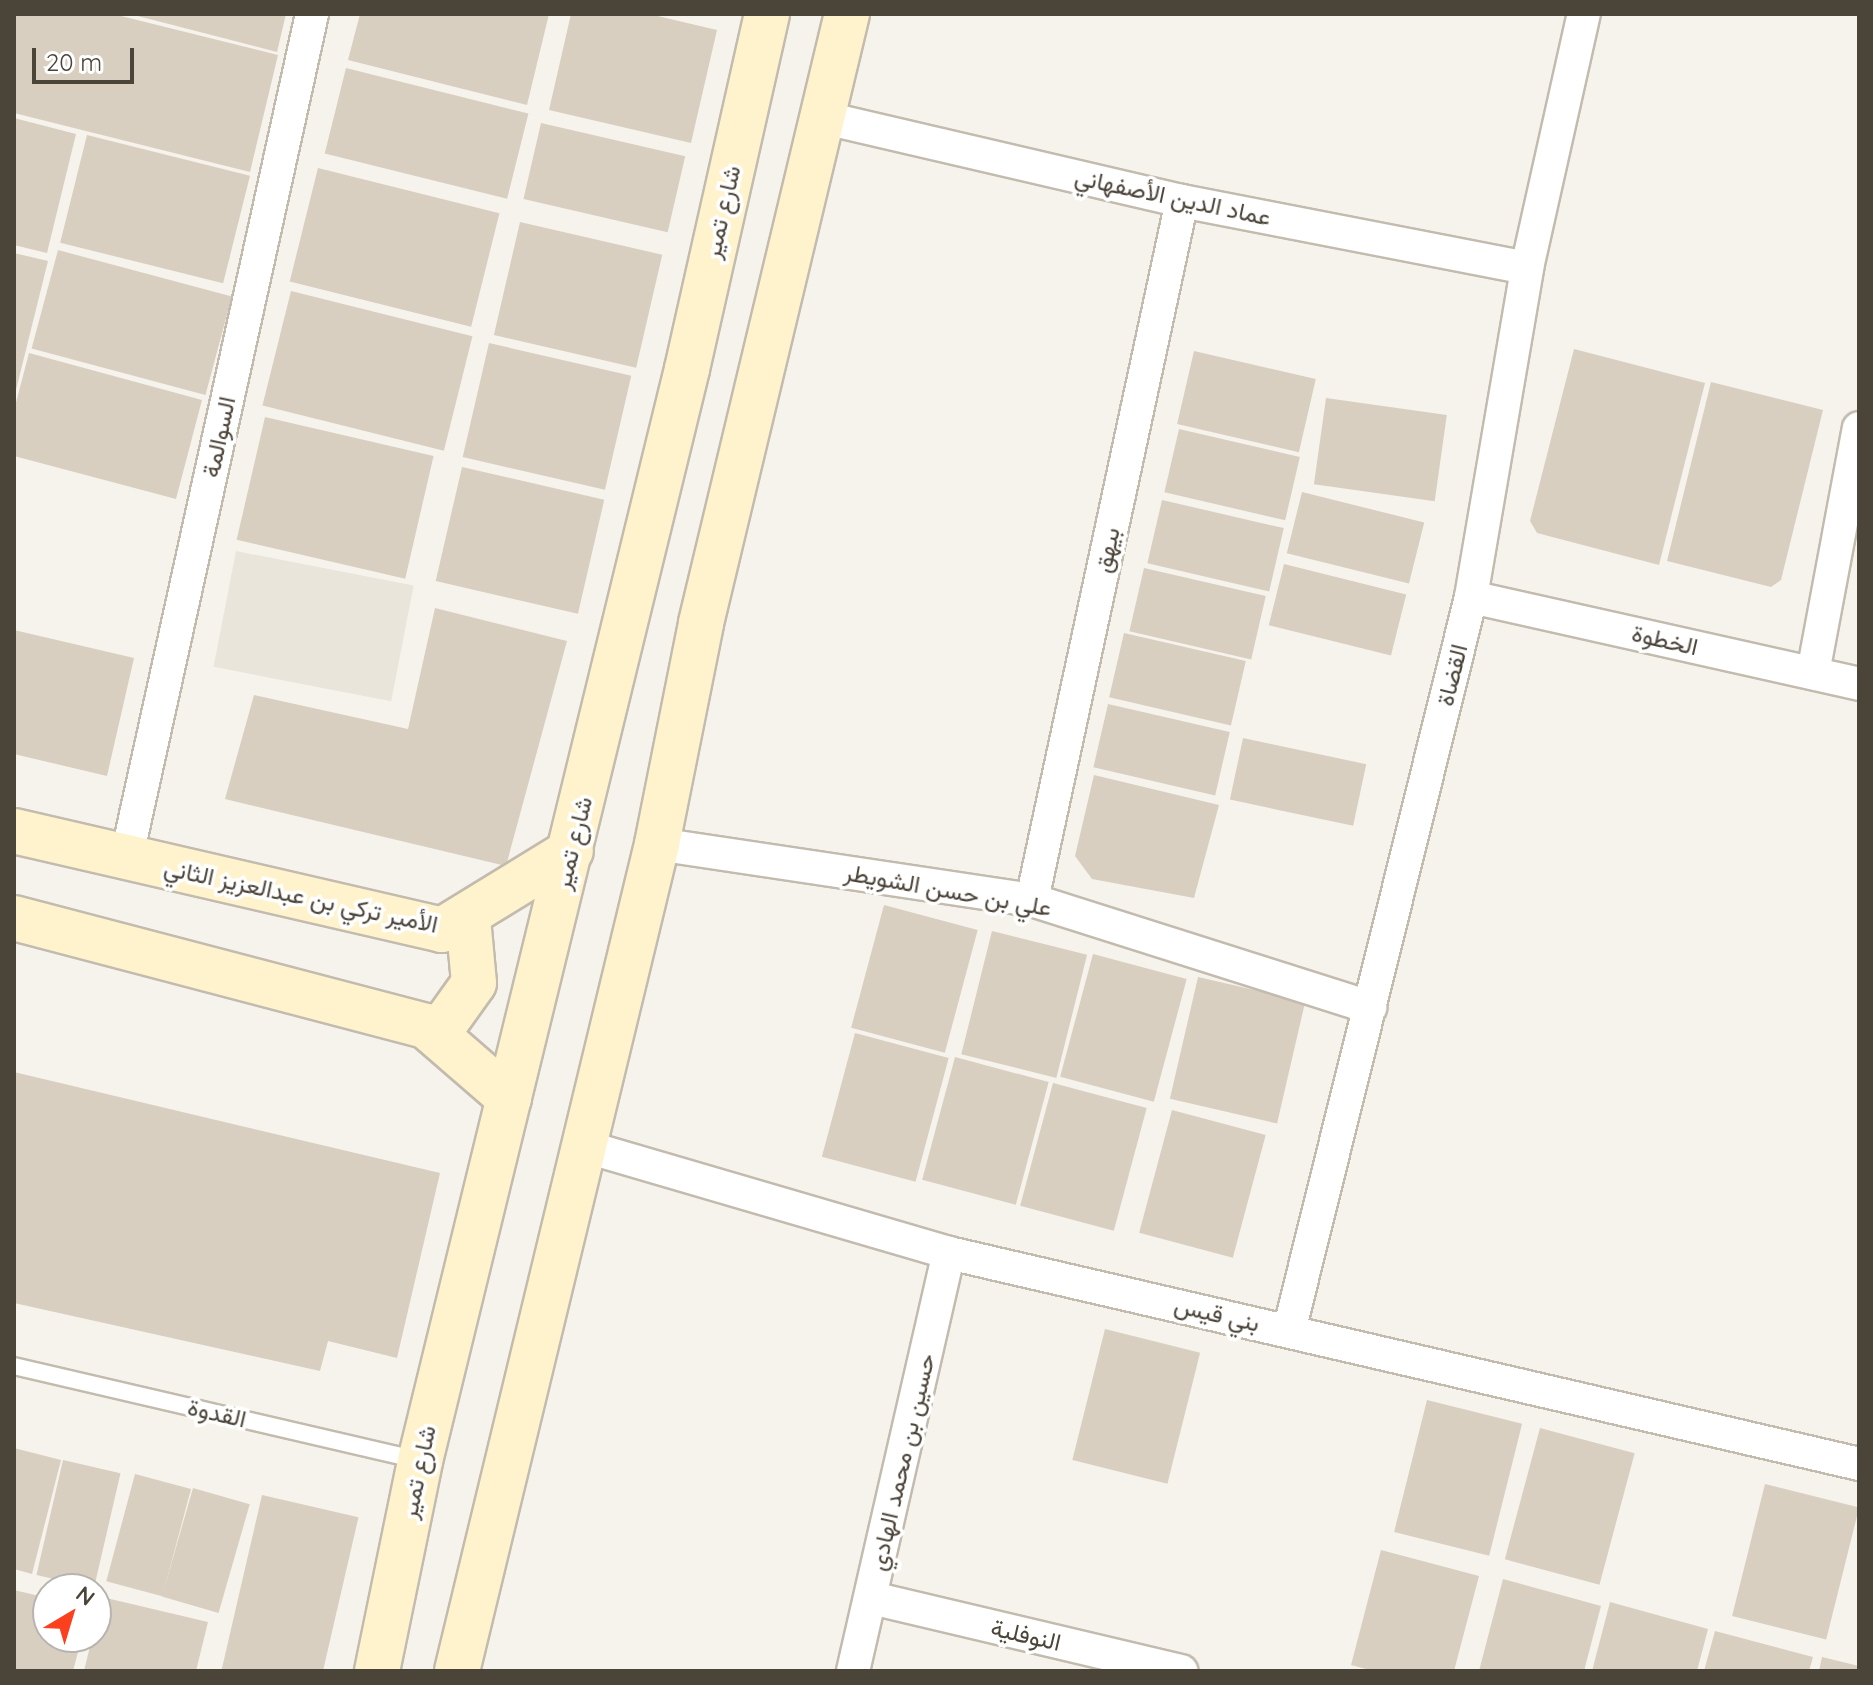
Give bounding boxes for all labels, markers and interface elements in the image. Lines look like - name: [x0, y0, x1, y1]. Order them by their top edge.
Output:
- scale bar: [36, 32, 138, 82]
- text: 20 m: [46, 47, 102, 77]
- street label: عماد الدين الأصفهاني: [1072, 162, 1274, 232]
- street label: شارع تمير: [697, 163, 747, 261]
- street label: السوالمة: [196, 394, 242, 480]
- street label: بيهق: [1088, 525, 1126, 575]
- street label: الخطوة: [1629, 618, 1701, 662]
- street label: القضاة: [1430, 641, 1474, 709]
- street label: شارع تمير: [548, 794, 598, 892]
- street label: الأمير تركي بن عبدالعزيز الثاني: [162, 853, 440, 939]
- street label: علي بن حسن الشويطر: [842, 858, 1054, 922]
- street label: بني قيس: [1172, 1290, 1262, 1338]
- street label: حسين بن محمد الهادي: [863, 1351, 941, 1573]
- street label: القدوة: [185, 1392, 249, 1434]
- street label: شارع تمير: [394, 1423, 442, 1521]
- north arrow: [32, 1573, 112, 1653]
- text: N: [71, 1580, 101, 1612]
- street label: النوفلية: [988, 1613, 1064, 1657]

